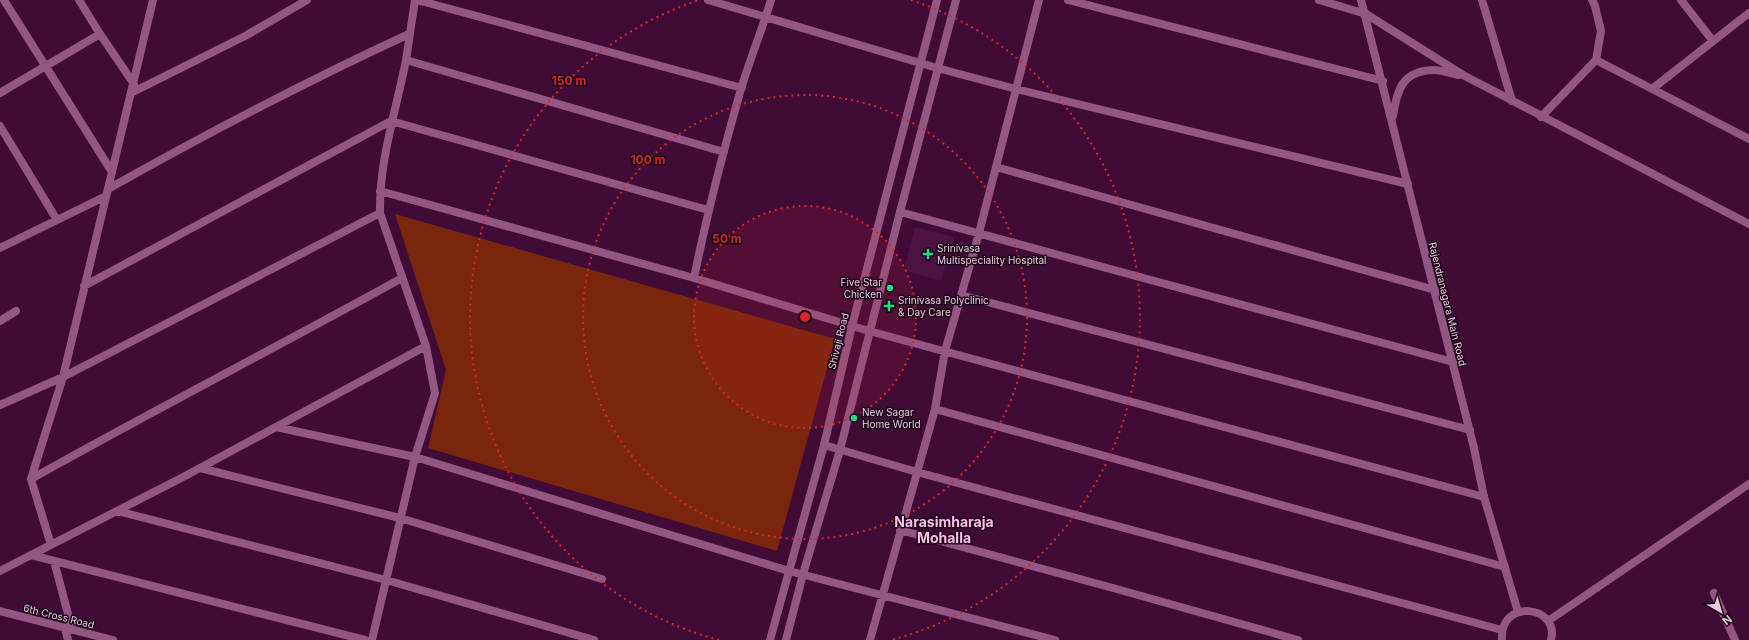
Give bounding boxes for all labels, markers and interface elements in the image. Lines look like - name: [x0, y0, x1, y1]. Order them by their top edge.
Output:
- text: 150 m: [552, 73, 586, 88]
- text: 100 m: [630, 152, 666, 167]
- text: 50 m: [712, 231, 742, 246]
- street label: Rajendranagara Main Road: [1427, 241, 1469, 367]
- place label: Srinivasa Multispeciality Hospital: [937, 242, 1047, 266]
- marker: Srinivasa Multispeciality Hospital: [922, 248, 934, 260]
- place label: Five Star Chicken: [840, 276, 882, 300]
- marker: Five Star Chicken: [885, 283, 895, 293]
- place label: Srinivasa Polyclinic & Day Care: [898, 294, 989, 318]
- marker: Srinivasa Polyclinic & Day Care: [883, 300, 895, 312]
- centre of rings: [798, 310, 812, 324]
- street label: Shivaji Road: [825, 312, 851, 370]
- place label: New Sagar Home World: [862, 406, 921, 430]
- marker: New Sagar Home World: [849, 413, 859, 423]
- district label: Narasimharaja Mohalla: [894, 513, 994, 546]
- north arrow: [1701, 592, 1741, 632]
- street label: 6th Cross Road: [22, 601, 96, 631]
- text: N: [1720, 612, 1735, 628]

